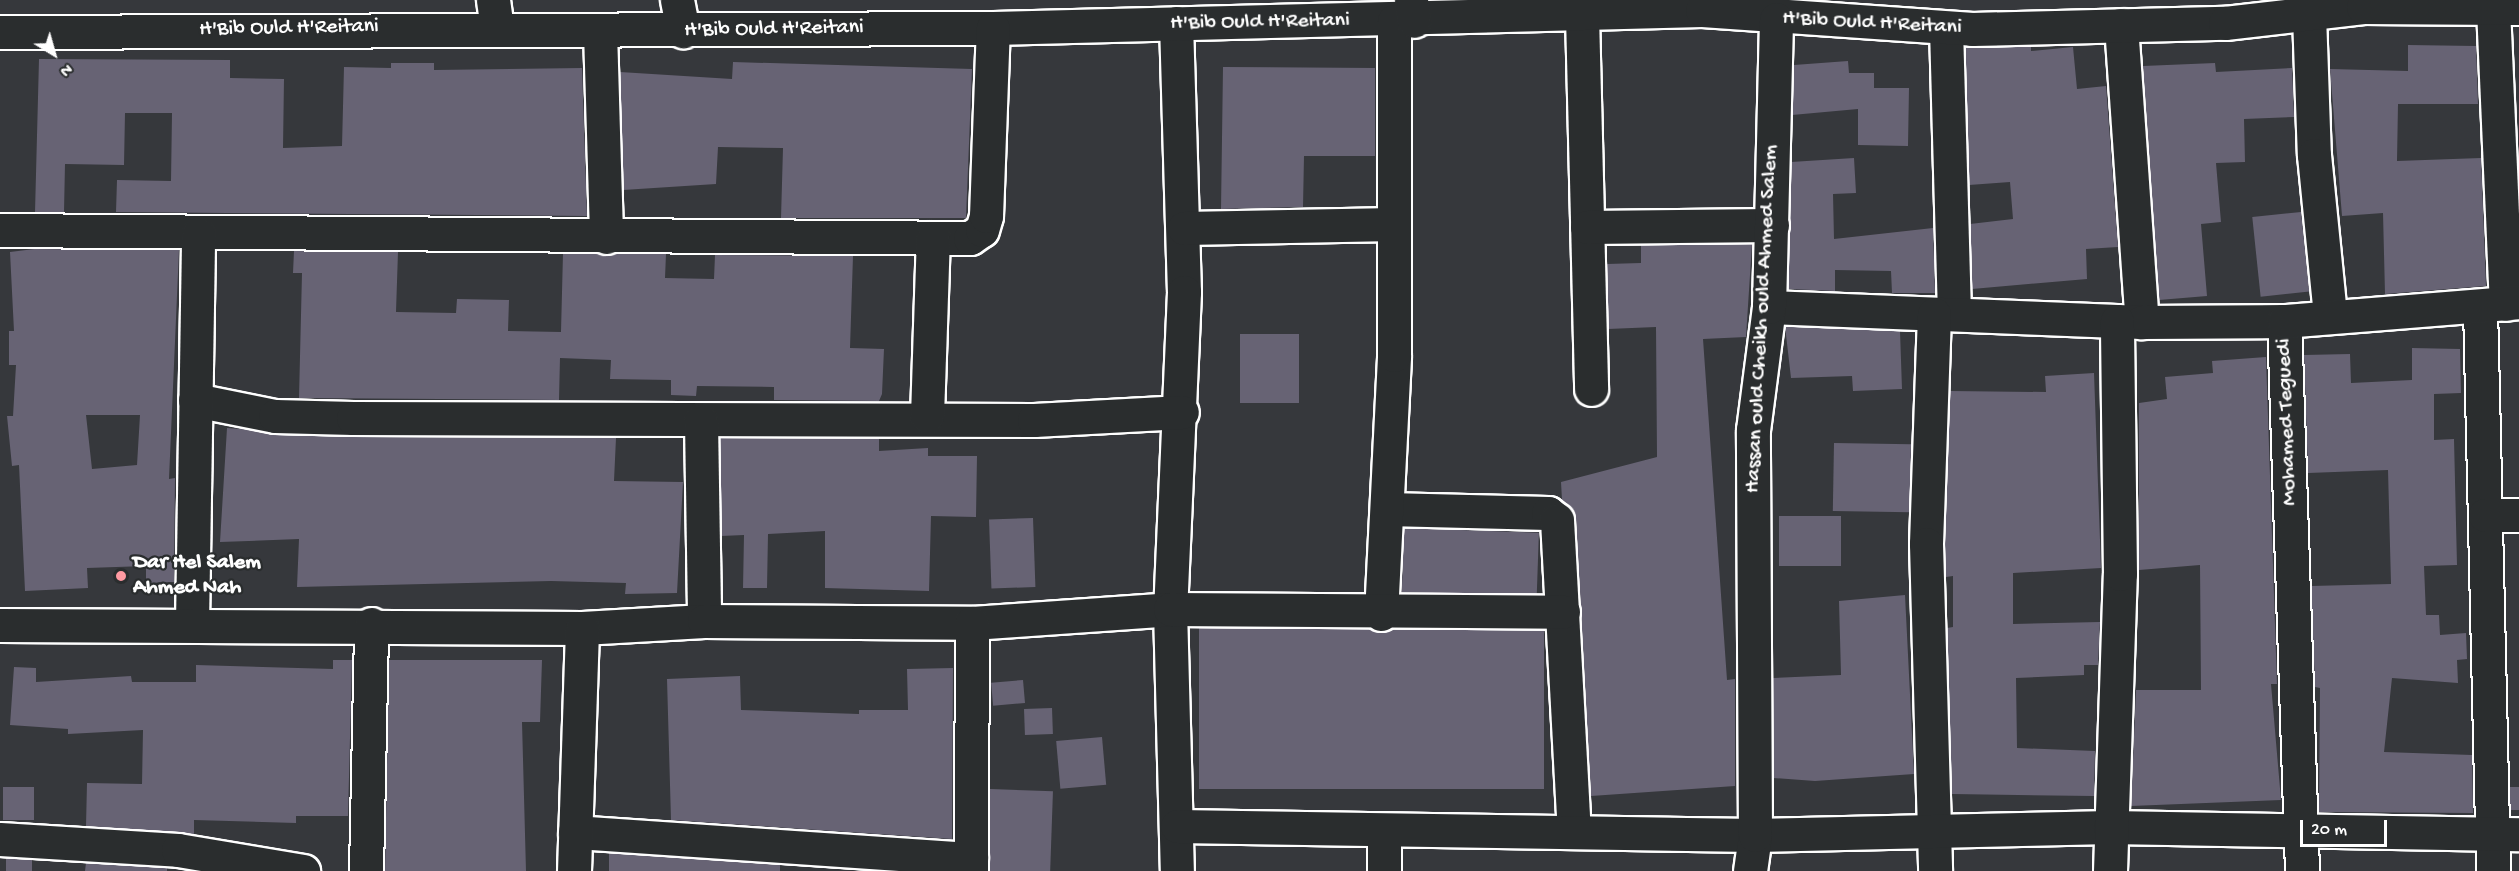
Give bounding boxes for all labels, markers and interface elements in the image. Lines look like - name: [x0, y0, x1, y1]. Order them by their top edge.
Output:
- street label: H'Bib Ould H'Reitani: [1782, 6, 1962, 42]
- street label: H'Bib Ould H'Reitani: [1170, 8, 1350, 38]
- street label: H'Bib Ould H'Reitani: [199, 14, 379, 44]
- street label: H'Bib Ould H'Reitani: [684, 15, 864, 45]
- north arrow: [24, 24, 84, 84]
- text: N: [55, 58, 75, 80]
- street label: Hassan ould Cheikh ould Ahmed Salem: [1741, 144, 1785, 494]
- street label: Mohamed Teguedi: [2272, 338, 2304, 506]
- place label: Dar Hel Salem Ahmed Nah: [133, 550, 261, 602]
- marker: Dar Hel Salem Ahmed Nah: [114, 569, 128, 583]
- scale bar: [2303, 808, 2390, 846]
- text: 20 m: [2311, 820, 2347, 841]

